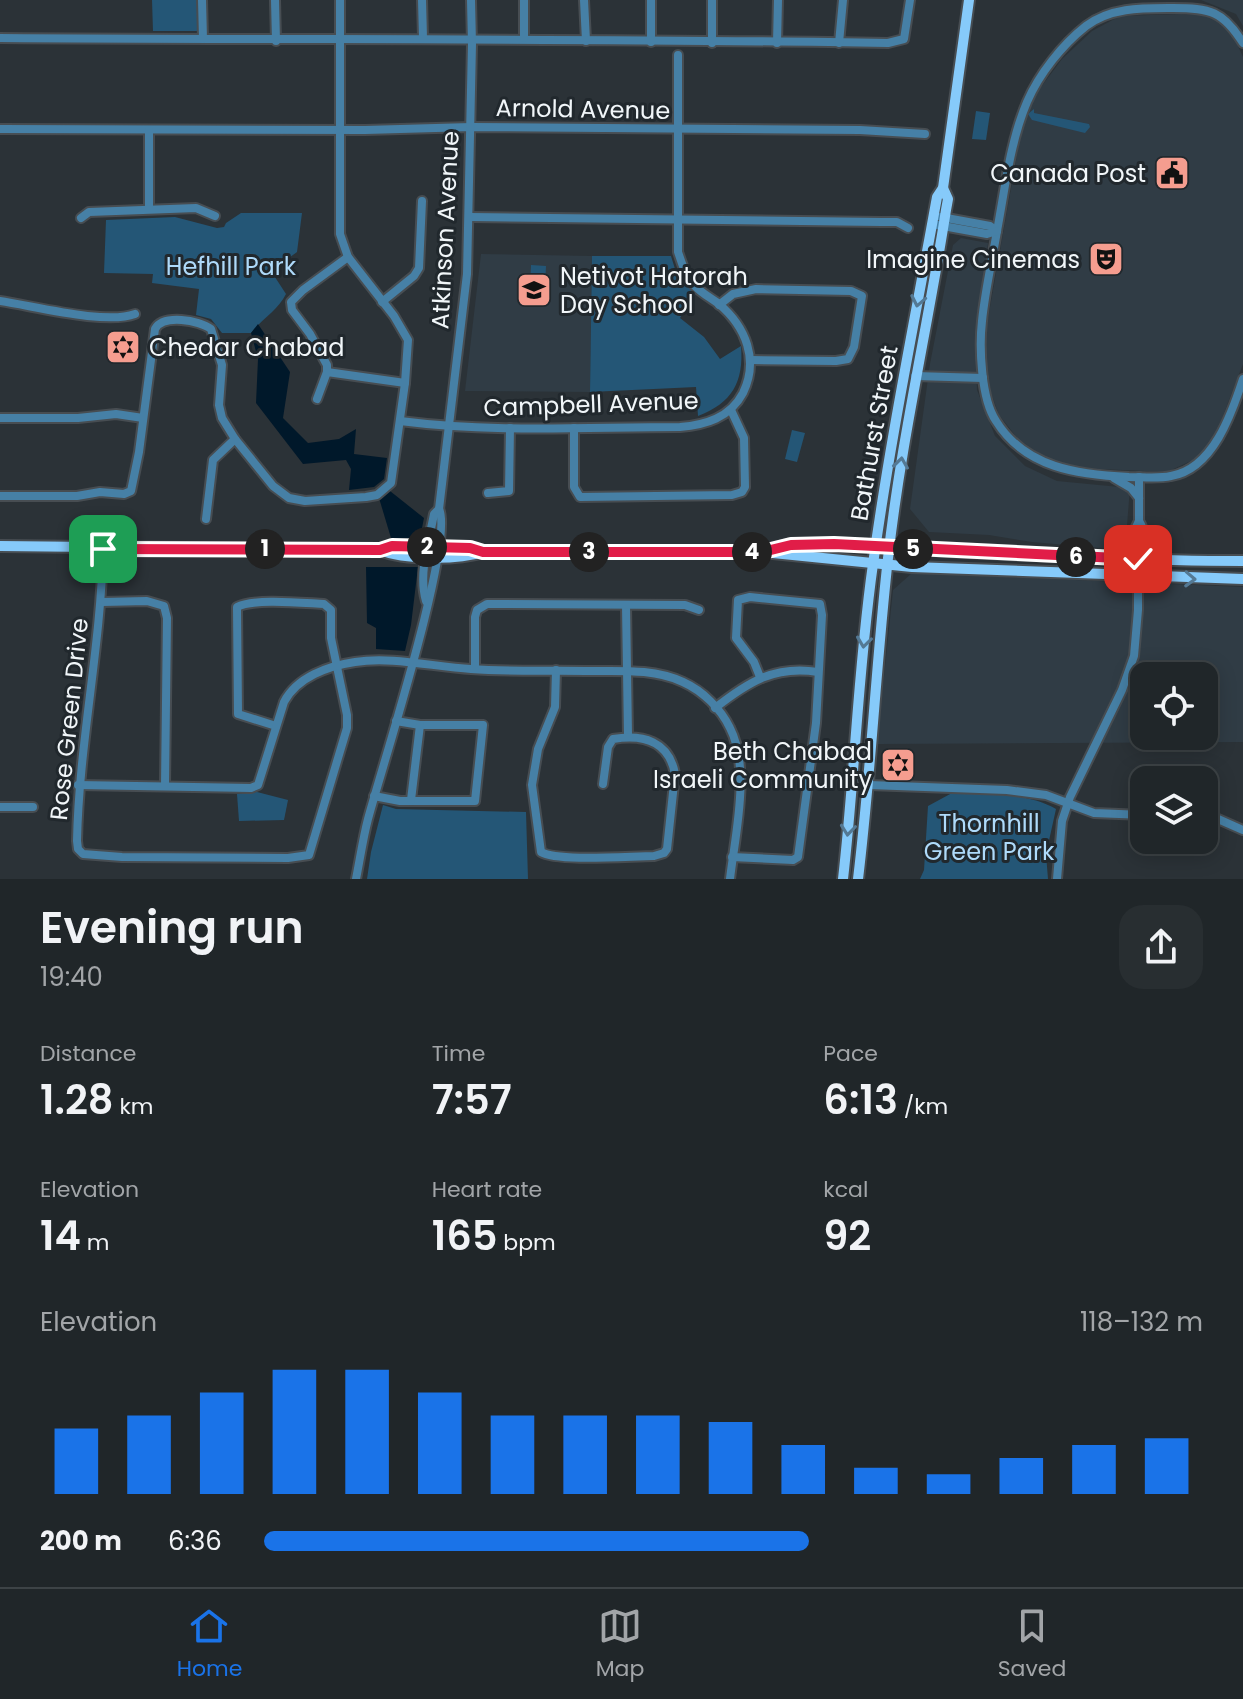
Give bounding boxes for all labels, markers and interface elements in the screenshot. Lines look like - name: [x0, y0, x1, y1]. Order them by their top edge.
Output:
- street label: Arnold Avenue: [495, 91, 671, 127]
- street label: Atkinson Avenue: [423, 130, 467, 330]
- public building icon: Canada Post: [1153, 154, 1191, 192]
- place label: Canada Post: [990, 157, 1146, 190]
- theatre icon: Imagine Cinemas: [1087, 240, 1125, 278]
- place label: Imagine Cinemas: [866, 243, 1080, 276]
- park label: Hefhill Park: [166, 250, 297, 283]
- place label: Netivot Hatorah Day School: [560, 260, 748, 321]
- school or university icon: Netivot Hatorah Day School: [515, 271, 553, 309]
- one-way arrow: [910, 294, 927, 307]
- synagogue icon: Chedar Chabad: [104, 328, 142, 366]
- place label: Chedar Chabad: [149, 331, 344, 364]
- street label: Bathurst Street: [842, 343, 906, 523]
- street label: Campbell Avenue: [483, 384, 699, 424]
- one-way arrow: [892, 456, 909, 469]
- pin: [69, 515, 137, 583]
- pin: [1104, 525, 1172, 593]
- icon: arrive: [81, 527, 125, 571]
- pin: 2: [407, 527, 447, 567]
- pin: 1: [245, 529, 285, 569]
- pin: 5: [893, 529, 933, 569]
- text: 2: [421, 531, 433, 562]
- pin: 3: [569, 532, 609, 572]
- pin: 4: [732, 532, 772, 572]
- text: 1: [261, 533, 269, 564]
- text: 5: [906, 533, 920, 564]
- text: 3: [582, 536, 596, 567]
- text: 4: [745, 536, 759, 567]
- pin: 6: [1056, 537, 1096, 577]
- icon: check: [1116, 537, 1160, 581]
- text: 6: [1069, 541, 1083, 572]
- one-way arrow: [1184, 570, 1197, 587]
- street label: Rose Green Drive: [42, 616, 96, 822]
- one-way arrow: [856, 635, 873, 649]
- map controls: [1130, 662, 1218, 854]
- button: locate: [1130, 662, 1218, 750]
- place label: Beth Chabad Israeli Community: [653, 735, 872, 796]
- synagogue icon: Beth Chabad Israeli Community: [879, 746, 917, 784]
- button: layers: [1130, 766, 1218, 854]
- park label: Thornhill Green Park: [924, 807, 1055, 868]
- one-way arrow: [840, 824, 857, 837]
- text: Evening run: [40, 897, 304, 958]
- button: share: [1119, 905, 1203, 989]
- text: 19:40: [40, 959, 103, 995]
- text: Distance: [40, 1038, 136, 1069]
- text: Time: [432, 1038, 485, 1069]
- text: Pace: [823, 1038, 878, 1069]
- text: 1.28: [40, 1072, 114, 1128]
- text: 7:57: [432, 1072, 512, 1128]
- text: 6:13: [823, 1072, 898, 1128]
- text: km: [114, 1091, 153, 1122]
- text: /km: [898, 1091, 948, 1122]
- text: Elevation: [40, 1174, 139, 1205]
- text: Heart rate: [432, 1174, 542, 1205]
- text: kcal: [823, 1174, 868, 1205]
- text: 14: [40, 1208, 81, 1264]
- text: 165: [432, 1208, 498, 1264]
- text: 92: [823, 1208, 871, 1264]
- text: m: [81, 1227, 109, 1258]
- text: bpm: [498, 1227, 556, 1258]
- text: Elevation: [40, 1304, 157, 1340]
- text: 118–132 m: [1080, 1304, 1203, 1340]
- text: 200 m: [40, 1523, 122, 1559]
- text: 6:36: [168, 1523, 222, 1559]
- tab: Home: [177, 1604, 242, 1685]
- tab: Map: [596, 1604, 644, 1685]
- tab: Saved: [998, 1604, 1066, 1685]

